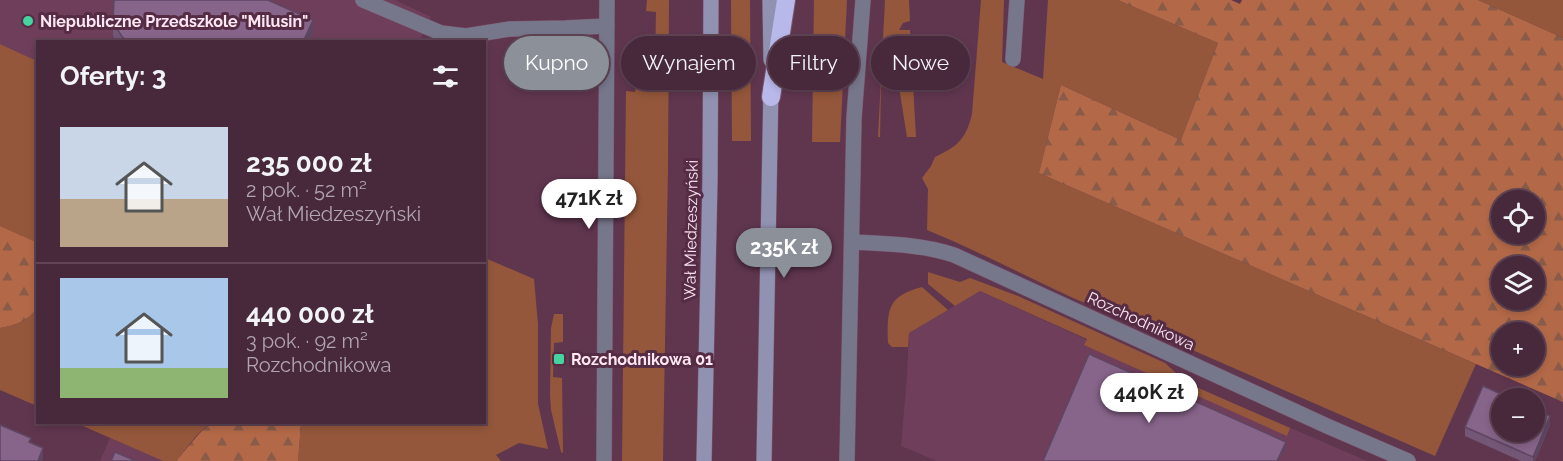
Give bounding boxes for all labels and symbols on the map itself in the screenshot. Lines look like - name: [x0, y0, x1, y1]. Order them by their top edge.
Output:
- place label: Niepubliczne Przedszkole "Milusin": [40, 12, 308, 31]
- marker: Niepubliczne Przedszkole "Milusin": [21, 14, 35, 28]
- street label: Wał Miedzeszyński: [680, 160, 702, 300]
- pin: 471K zł: [534, 179, 644, 230]
- pin: 235K zł: [729, 228, 839, 279]
- street label: Rozchodnikowa: [1084, 288, 1198, 354]
- place label: Rozchodnikowa 01: [571, 350, 713, 369]
- marker: Rozchodnikowa 01: [552, 352, 566, 366]
- pin: 440K zł: [1094, 373, 1204, 424]

